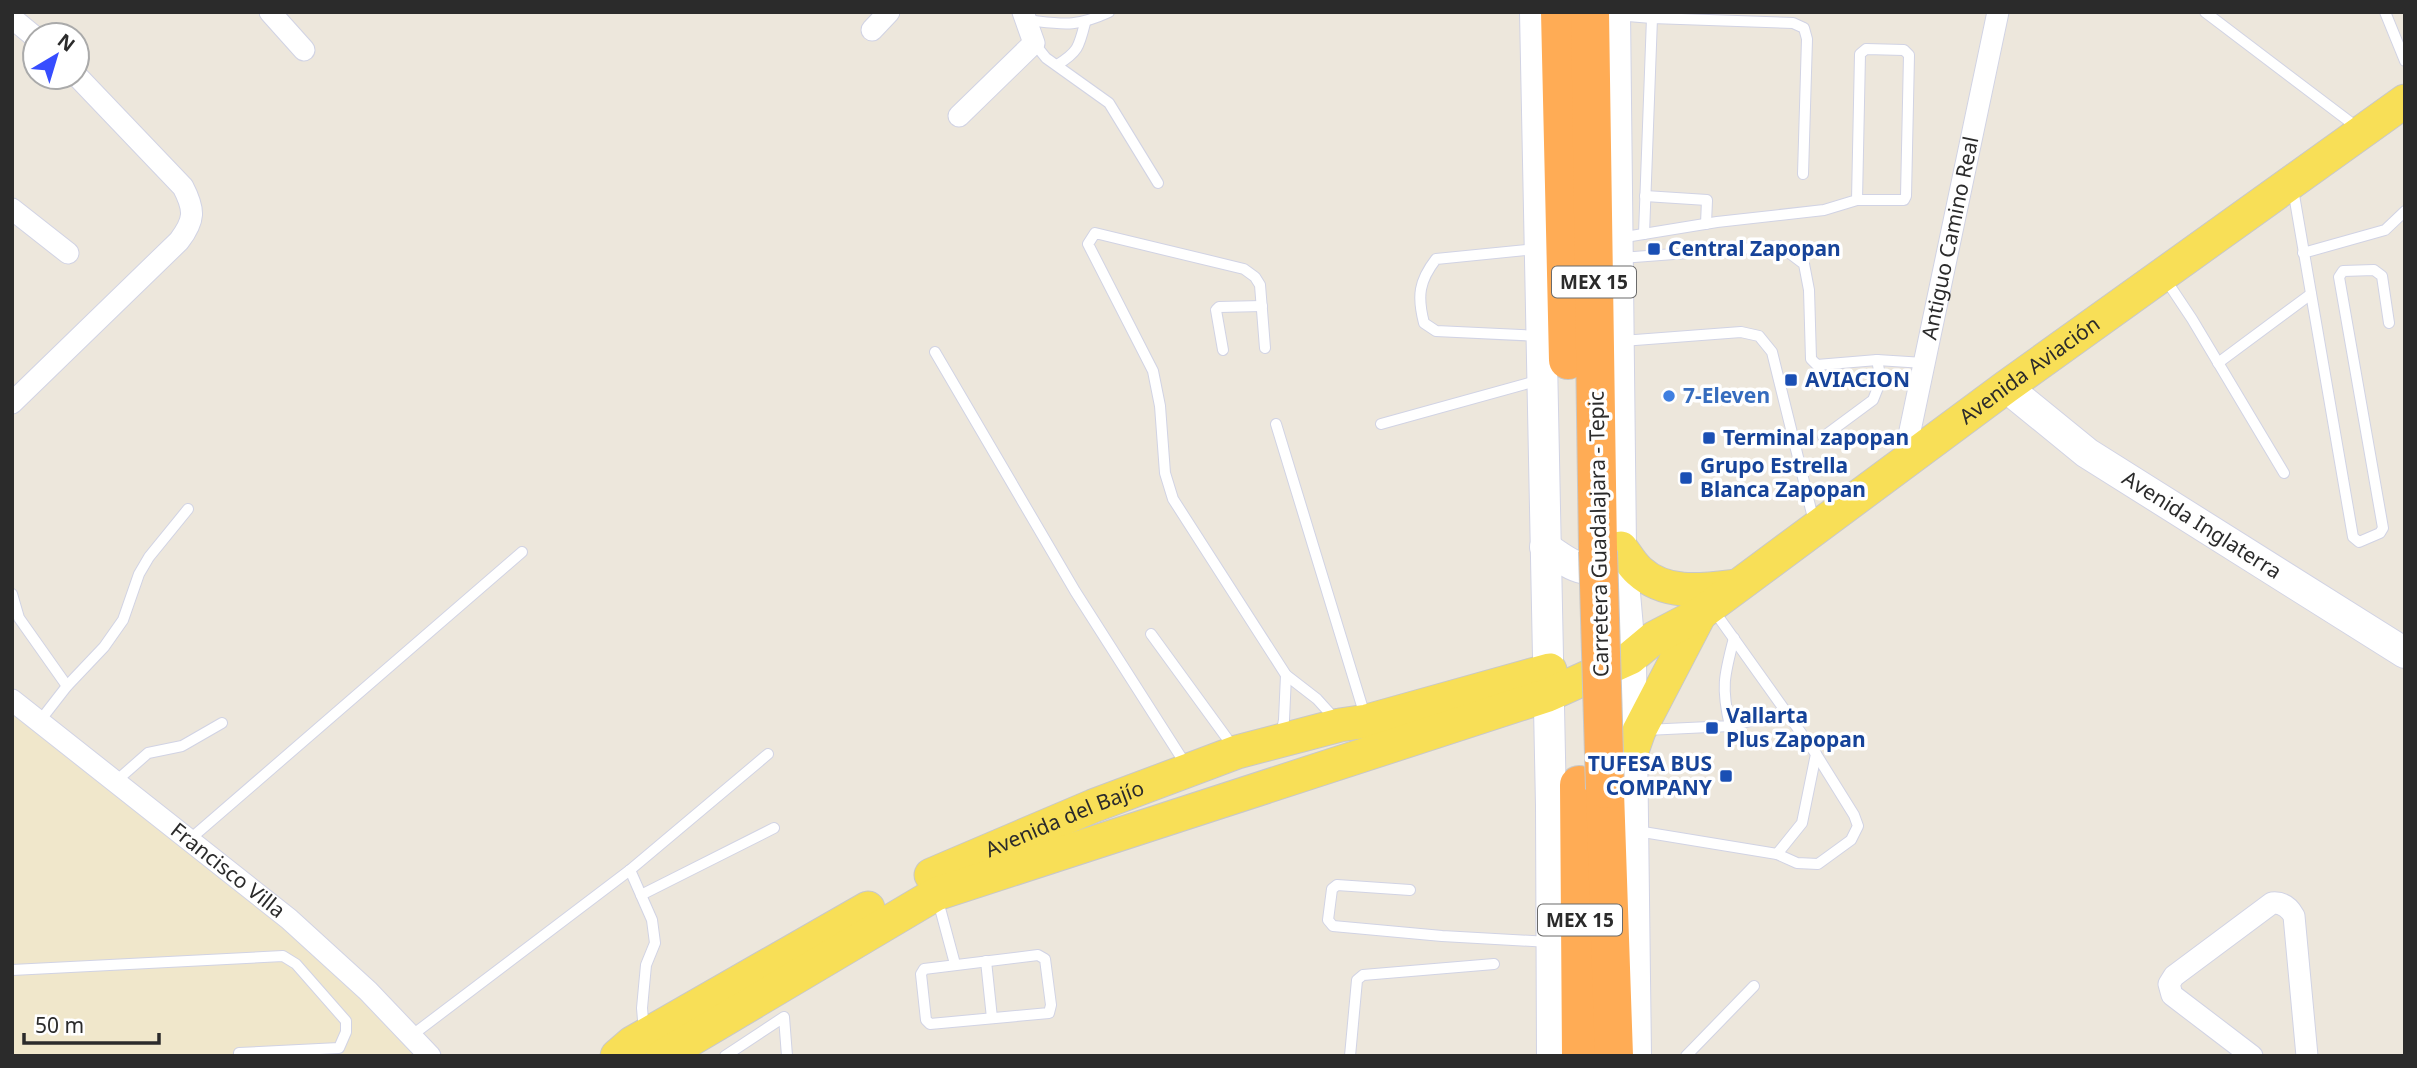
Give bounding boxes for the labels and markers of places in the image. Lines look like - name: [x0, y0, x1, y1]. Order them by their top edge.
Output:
- place label: Central Zapopan: [1668, 234, 1841, 262]
- marker: Central Zapopan: [1646, 241, 1662, 257]
- place label: AVIACION: [1805, 365, 1910, 393]
- marker: AVIACION: [1783, 372, 1799, 388]
- place label: 7-Eleven: [1683, 381, 1770, 409]
- marker: 7-Eleven: [1661, 388, 1677, 404]
- place label: Terminal zapopan: [1723, 423, 1909, 451]
- marker: Terminal zapopan: [1701, 430, 1717, 446]
- place label: Grupo Estrella Blanca Zapopan: [1700, 451, 1866, 503]
- marker: Grupo Estrella Blanca Zapopan: [1678, 470, 1694, 486]
- place label: Vallarta Plus Zapopan: [1726, 701, 1866, 753]
- marker: Vallarta Plus Zapopan: [1704, 720, 1720, 736]
- place label: TUFESA BUS COMPANY: [1588, 749, 1713, 801]
- marker: TUFESA BUS COMPANY: [1718, 768, 1734, 784]

